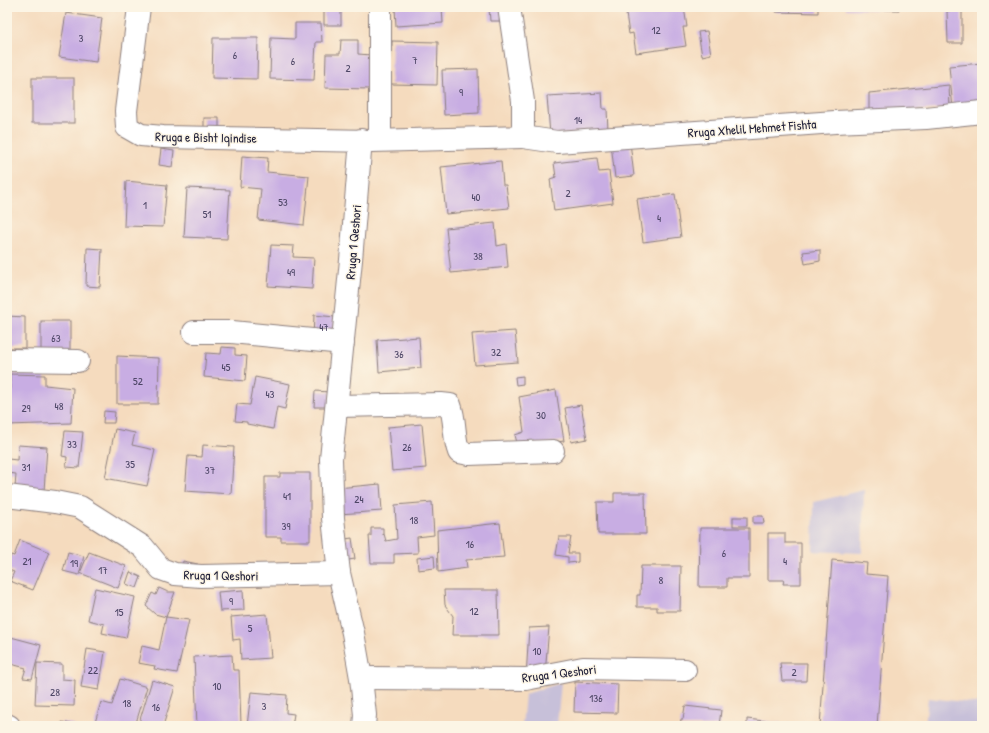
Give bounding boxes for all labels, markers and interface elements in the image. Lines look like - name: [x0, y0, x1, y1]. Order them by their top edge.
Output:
- house number: 12: [651, 23, 661, 37]
- house number: 3: [79, 31, 84, 45]
- house number: 6: [233, 48, 238, 62]
- house number: 7: [412, 53, 418, 67]
- house number: 6: [291, 54, 296, 68]
- house number: 2: [345, 61, 351, 75]
- house number: 9: [459, 85, 463, 99]
- house number: 14: [574, 113, 582, 127]
- street label: Rruga Xhelil Mehmet Fishta: [687, 115, 817, 141]
- street label: Rruga e Bisht Iqindise: [155, 127, 257, 147]
- house number: 2: [565, 186, 571, 200]
- house number: 40: [471, 190, 481, 204]
- house number: 53: [278, 195, 288, 209]
- house number: 1: [143, 198, 147, 212]
- street label: Rruga 1 Qeshori: [341, 204, 365, 280]
- house number: 51: [203, 207, 211, 221]
- house number: 4: [657, 211, 661, 225]
- house number: 38: [473, 249, 483, 263]
- house number: 49: [287, 265, 295, 279]
- house number: 47: [319, 320, 329, 334]
- house number: 63: [51, 331, 61, 345]
- house number: 32: [491, 345, 501, 359]
- house number: 36: [394, 347, 404, 361]
- house number: 45: [222, 360, 231, 374]
- house number: 52: [133, 374, 143, 388]
- house number: 43: [265, 387, 275, 401]
- house number: 48: [55, 399, 64, 413]
- house number: 29: [21, 401, 31, 415]
- house number: 30: [536, 408, 546, 422]
- house number: 33: [67, 437, 77, 451]
- house number: 26: [402, 440, 412, 454]
- house number: 35: [125, 457, 135, 471]
- house number: 31: [22, 460, 30, 474]
- house number: 37: [205, 463, 215, 477]
- house number: 41: [283, 489, 291, 503]
- house number: 24: [354, 492, 364, 506]
- house number: 18: [410, 513, 419, 527]
- house number: 39: [282, 519, 290, 533]
- house number: 16: [466, 537, 475, 551]
- house number: 6: [722, 546, 727, 560]
- house number: 21: [22, 554, 32, 568]
- house number: 4: [783, 554, 787, 568]
- house number: 19: [70, 556, 78, 570]
- house number: 17: [98, 563, 108, 577]
- street label: Rruga 1 Qeshori: [183, 565, 259, 585]
- house number: 8: [659, 573, 664, 587]
- house number: 9: [229, 594, 233, 608]
- house number: 12: [469, 604, 479, 618]
- house number: 15: [115, 605, 124, 619]
- house number: 5: [248, 621, 253, 635]
- house number: 10: [533, 644, 542, 658]
- street label: Rruga 1 Qeshori: [521, 659, 597, 687]
- house number: 22: [88, 663, 98, 677]
- house number: 2: [791, 665, 797, 679]
- house number: 10: [213, 679, 222, 693]
- house number: 28: [50, 685, 60, 699]
- house number: 136: [589, 691, 603, 705]
- house number: 18: [123, 696, 132, 710]
- house number: 3: [262, 699, 267, 713]
- house number: 16: [152, 700, 161, 714]

